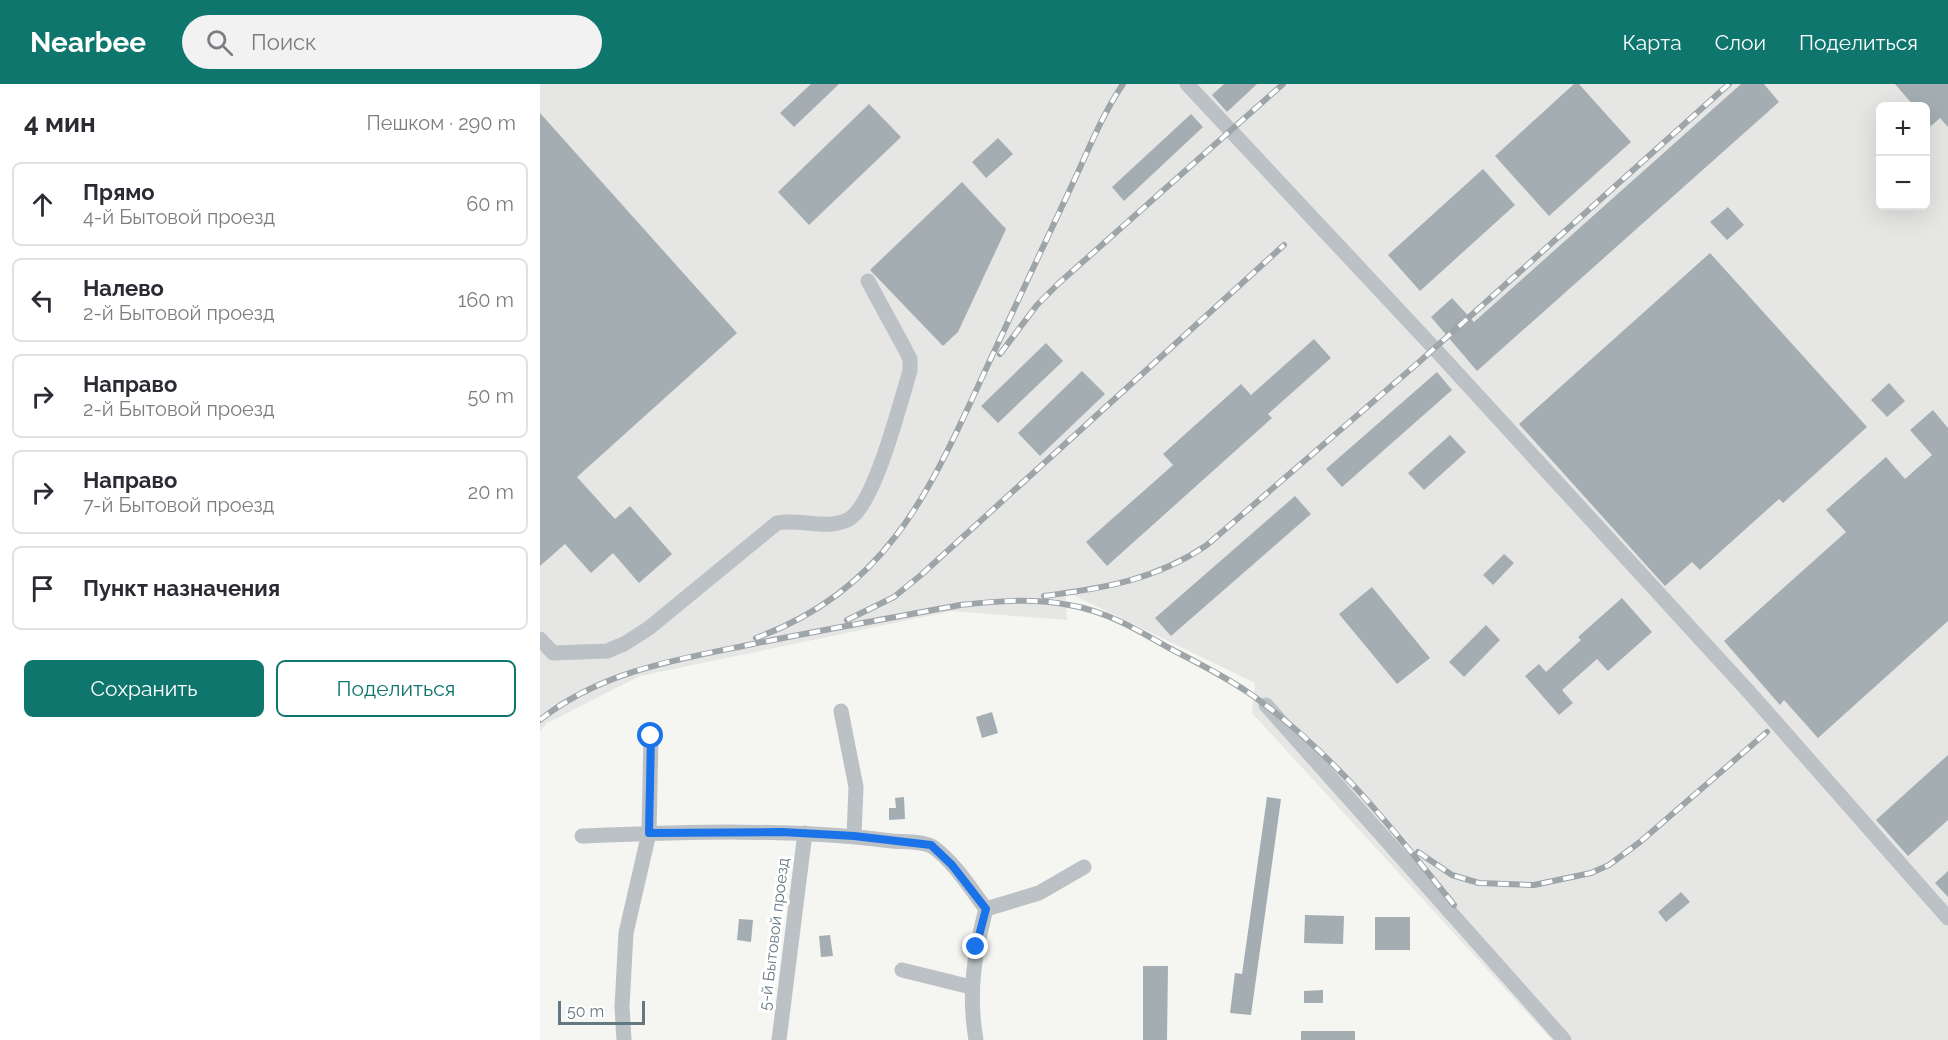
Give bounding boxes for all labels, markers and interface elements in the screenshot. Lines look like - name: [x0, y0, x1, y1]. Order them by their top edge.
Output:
- search box: [182, 15, 602, 69]
- text: Nearbee: [30, 26, 146, 59]
- icon: search: [203, 26, 236, 59]
- text: Поиск: [251, 29, 316, 55]
- text: Карта: [1623, 30, 1682, 55]
- text: Слои: [1715, 30, 1766, 55]
- text: Поделиться: [1799, 30, 1918, 55]
- map controls: [1876, 102, 1930, 210]
- button: +: [1876, 102, 1930, 156]
- text: 4 мин: [24, 108, 96, 138]
- text: Пешком · 290 m: [366, 111, 516, 135]
- button: −: [1876, 156, 1930, 210]
- text: Прямо: [83, 179, 155, 205]
- icon: ahead: [26, 188, 59, 221]
- text: 60 m: [466, 192, 514, 216]
- text: 4-й Бытовой проезд: [83, 205, 275, 229]
- text: Налево: [83, 275, 164, 301]
- icon: left: [26, 284, 59, 317]
- text: 160 m: [458, 288, 514, 312]
- text: 2-й Бытовой проезд: [83, 301, 275, 325]
- text: Направо: [83, 371, 177, 397]
- icon: right: [26, 380, 59, 413]
- text: 50 m: [467, 384, 514, 408]
- text: 2-й Бытовой проезд: [83, 397, 275, 421]
- text: Направо: [83, 467, 177, 493]
- icon: right: [26, 476, 59, 509]
- text: 20 m: [468, 480, 514, 504]
- text: 7-й Бытовой проезд: [83, 493, 274, 517]
- icon: arrive: [26, 572, 59, 605]
- text: Пункт назначения: [83, 575, 280, 601]
- button: Сохранить: [24, 660, 264, 717]
- button: Поделиться: [276, 660, 516, 717]
- route start: [637, 722, 663, 748]
- street label: 5-й Бытовой проезд: [755, 857, 793, 1011]
- route end: [962, 933, 988, 959]
- scale bar: [558, 998, 645, 1026]
- text: 50 m: [567, 1002, 604, 1021]

